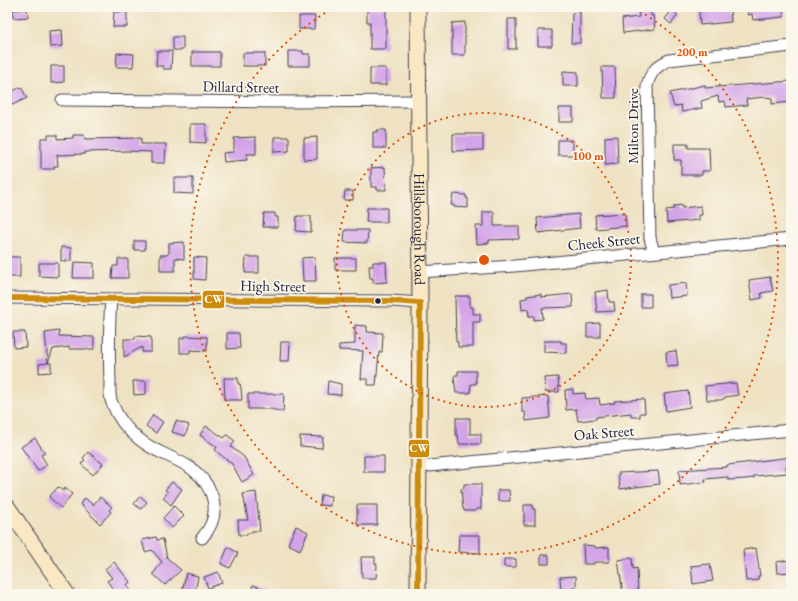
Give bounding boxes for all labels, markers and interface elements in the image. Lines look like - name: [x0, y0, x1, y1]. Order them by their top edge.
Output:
- text: 200 m: [676, 44, 708, 60]
- street label: Dillard Street: [202, 76, 280, 97]
- street label: Milton Drive: [623, 88, 642, 164]
- text: 100 m: [572, 148, 604, 164]
- street label: Hillsborough Road: [410, 173, 430, 286]
- street label: Cheek Street: [567, 228, 641, 255]
- centre of rings: [477, 253, 491, 267]
- street label: High Street: [240, 275, 306, 296]
- line badge: CW: [202, 290, 225, 309]
- text: CW: [204, 292, 224, 306]
- unlabelled marker: [373, 296, 383, 306]
- street label: Oak Street: [573, 420, 635, 445]
- line badge: CW: [408, 439, 430, 458]
- text: CW: [409, 441, 429, 455]

